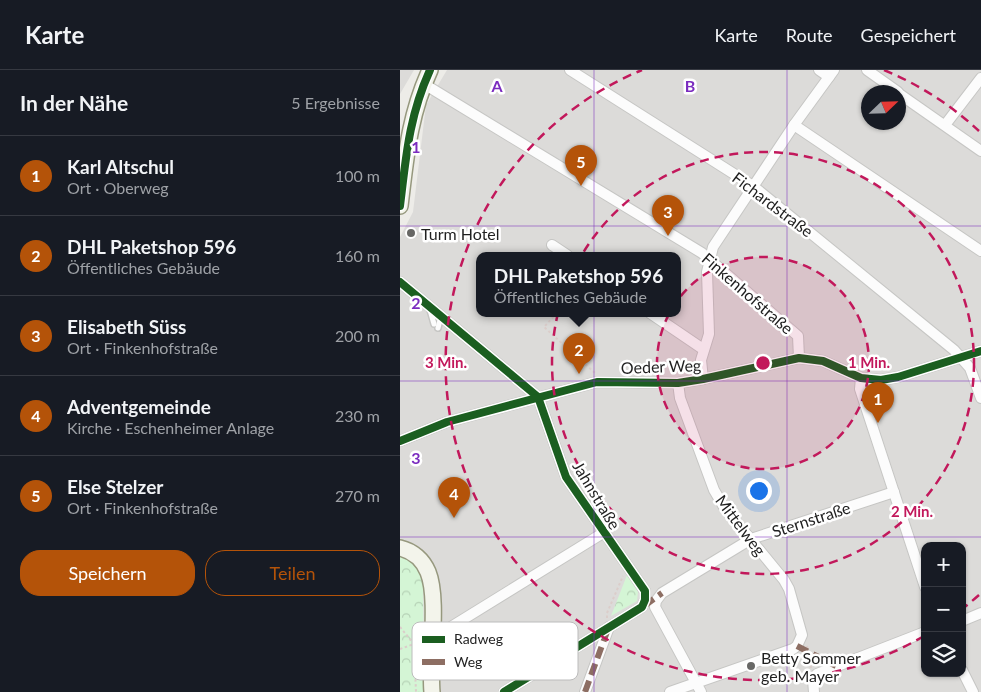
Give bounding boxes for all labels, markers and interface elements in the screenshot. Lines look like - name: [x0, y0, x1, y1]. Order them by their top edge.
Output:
- text: Karte: [25, 20, 84, 49]
- text: Karte: [714, 24, 758, 46]
- text: Route: [786, 24, 833, 46]
- text: Gespeichert: [861, 24, 956, 46]
- text: A: [490, 76, 503, 95]
- text: B: [685, 76, 695, 95]
- north arrow: [861, 85, 906, 130]
- text: In der Nähe: [20, 90, 128, 115]
- text: 5 Ergebnisse: [291, 93, 380, 112]
- text: 1: [411, 137, 421, 156]
- pin: 5: [565, 145, 597, 186]
- text: Karl Altschul: [67, 155, 174, 178]
- text: 1: [31, 166, 41, 185]
- text: 100 m: [335, 166, 380, 185]
- street label: Fichardstraße: [729, 168, 817, 240]
- text: Ort · Oberweg: [67, 178, 169, 197]
- pin: 3: [652, 195, 684, 236]
- place label: Turm Hotel: [421, 224, 500, 243]
- marker: Turm Hotel: [405, 227, 417, 239]
- text: DHL Paketshop 596: [67, 235, 236, 258]
- text: 2: [31, 246, 41, 265]
- text: 160 m: [335, 246, 380, 265]
- street label: Finkenhofstraße: [699, 248, 797, 338]
- popup: [476, 252, 681, 317]
- text: Öffentliches Gebäude: [67, 258, 220, 277]
- text: DHL Paketshop 596: [494, 264, 663, 287]
- text: Öffentliches Gebäude: [494, 287, 647, 306]
- text: 2: [411, 293, 421, 312]
- text: Elisabeth Süss: [67, 315, 186, 338]
- text: 3: [31, 326, 41, 345]
- text: 200 m: [335, 326, 380, 345]
- pin: 2: [563, 333, 595, 374]
- text: Ort · Finkenhofstraße: [67, 338, 218, 357]
- text: 3 Min.: [425, 353, 467, 371]
- text: 1 Min.: [848, 353, 890, 371]
- centre of rings: [754, 354, 772, 372]
- street label: Oeder Weg: [621, 355, 701, 377]
- pin: 1: [862, 382, 894, 423]
- text: Adventgemeinde: [67, 395, 211, 418]
- text: 4: [31, 406, 41, 425]
- text: 230 m: [335, 406, 380, 425]
- text: Kirche · Eschenheimer Anlage: [67, 418, 274, 437]
- text: 3: [411, 448, 421, 467]
- street label: Jahnstraße: [569, 457, 625, 533]
- text: Else Stelzer: [67, 475, 163, 498]
- pin: 4: [438, 477, 470, 518]
- your location: [746, 478, 772, 504]
- text: 5: [31, 486, 41, 505]
- text: 270 m: [335, 486, 380, 505]
- street label: Mittelweg: [712, 491, 770, 559]
- street label: Sternstraße: [769, 497, 853, 541]
- text: Ort · Finkenhofstraße: [67, 498, 218, 517]
- text: 2 Min.: [891, 502, 933, 520]
- map controls: [921, 542, 966, 677]
- button: +: [921, 542, 966, 587]
- button: Speichern: [20, 550, 195, 596]
- button: Teilen: [205, 550, 380, 596]
- button: −: [921, 587, 966, 632]
- legend: [412, 622, 578, 680]
- text: Radweg: [454, 630, 503, 647]
- button: layers: [921, 632, 966, 677]
- place label: Betty Sommer geb. Mayer: [761, 648, 861, 685]
- text: Weg: [454, 653, 482, 670]
- marker: Betty Sommer geb. Mayer: [745, 660, 757, 672]

